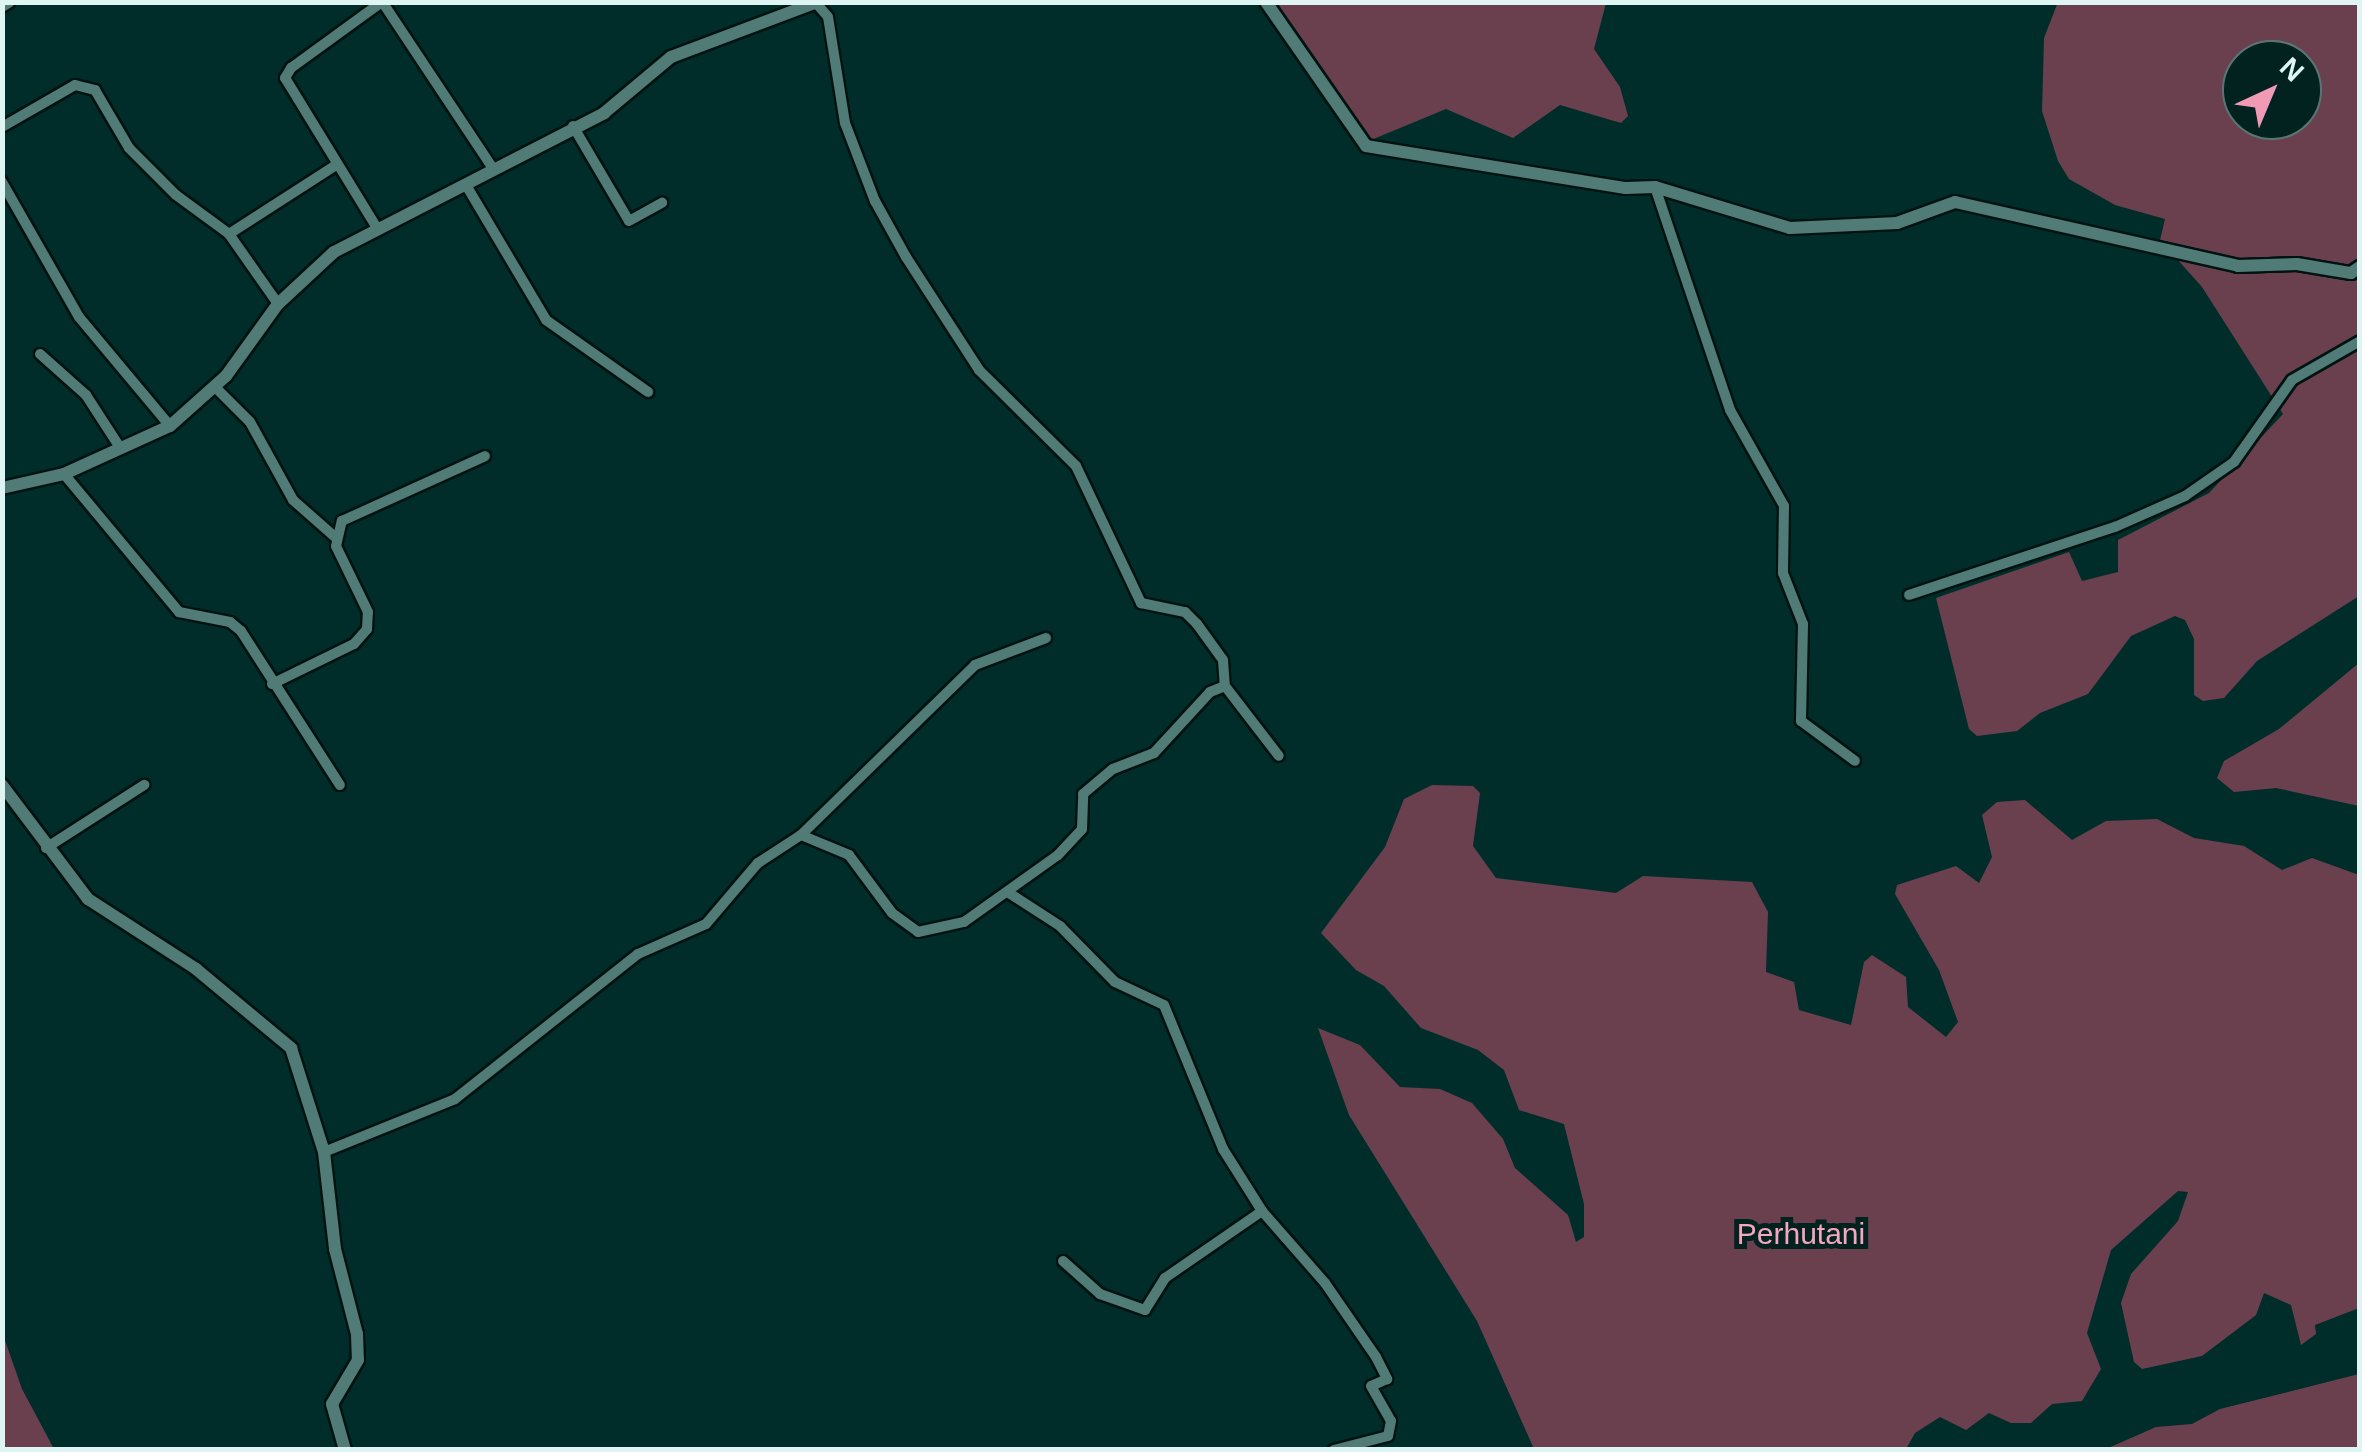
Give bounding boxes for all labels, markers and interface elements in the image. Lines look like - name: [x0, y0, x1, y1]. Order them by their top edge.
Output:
- north arrow: [2222, 40, 2322, 140]
- text: N: [2274, 51, 2310, 88]
- park label: Perhutani: [1737, 1216, 1865, 1252]

